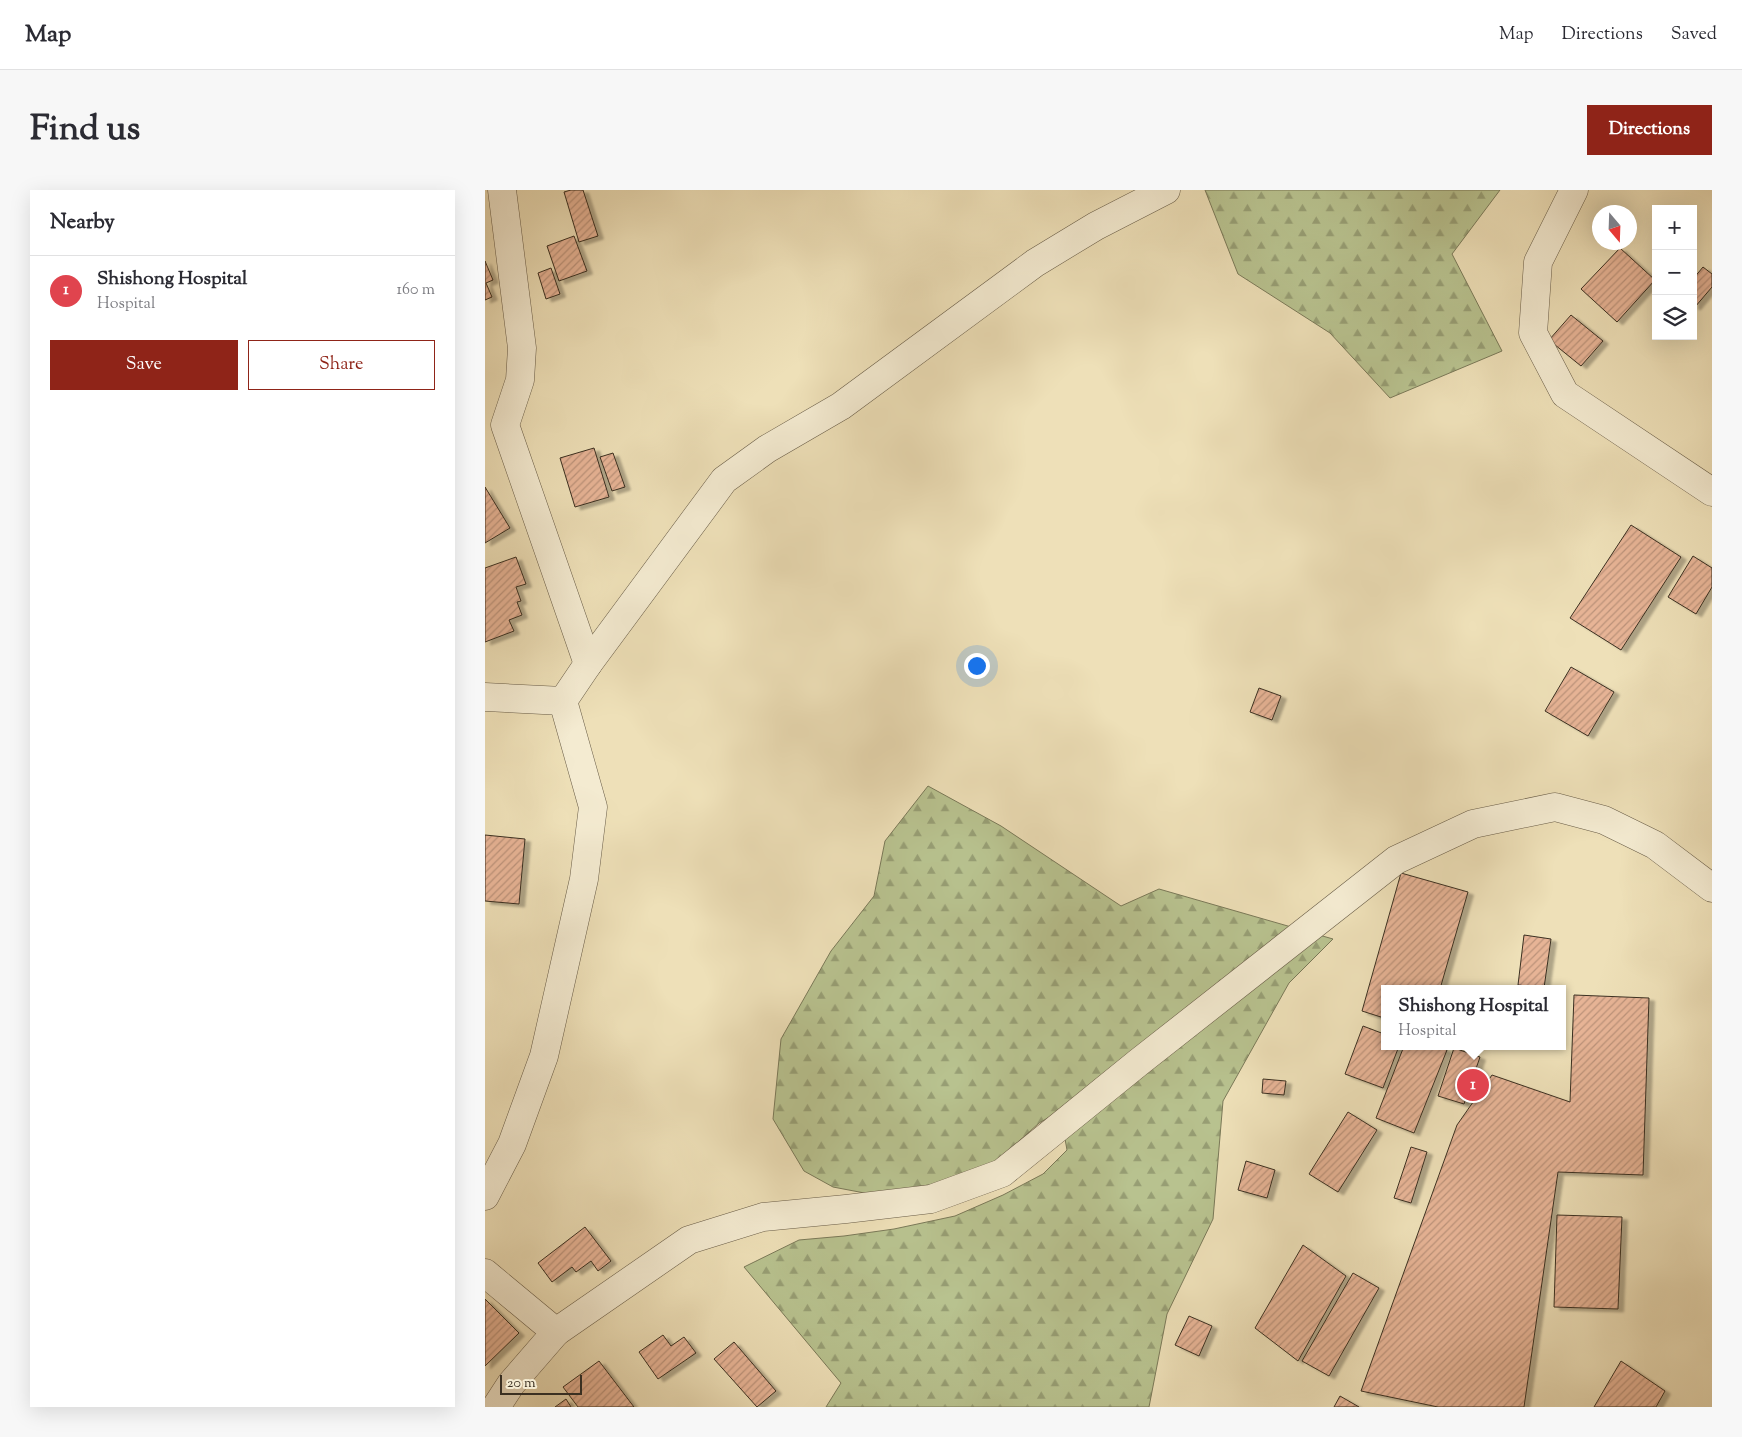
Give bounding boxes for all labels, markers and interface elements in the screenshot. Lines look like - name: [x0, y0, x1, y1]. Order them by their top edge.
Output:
- text: Map: [25, 18, 71, 52]
- text: Map: [1499, 22, 1534, 48]
- text: Directions: [1562, 22, 1643, 48]
- text: Saved: [1671, 22, 1717, 48]
- text: Find us: [30, 105, 140, 156]
- button: Directions: [1587, 105, 1712, 155]
- north arrow: [1592, 205, 1637, 250]
- map controls: [1652, 205, 1697, 340]
- button: +: [1652, 205, 1697, 250]
- text: Nearby: [50, 208, 115, 238]
- button: −: [1652, 250, 1697, 295]
- text: Shishong Hospital: [97, 266, 247, 293]
- text: 1: [63, 279, 69, 302]
- text: 160 m: [397, 279, 435, 302]
- text: Hospital: [97, 293, 155, 316]
- button: layers: [1652, 295, 1697, 340]
- button: Save: [50, 340, 238, 390]
- button: Share: [248, 340, 435, 390]
- your location: [964, 653, 990, 679]
- popup: [1381, 985, 1566, 1050]
- text: Shishong Hospital: [1398, 993, 1549, 1020]
- text: Hospital: [1398, 1020, 1457, 1043]
- pin: 1: [1457, 1066, 1489, 1104]
- scale bar: [500, 1372, 583, 1395]
- text: 20 m: [507, 1374, 536, 1394]

